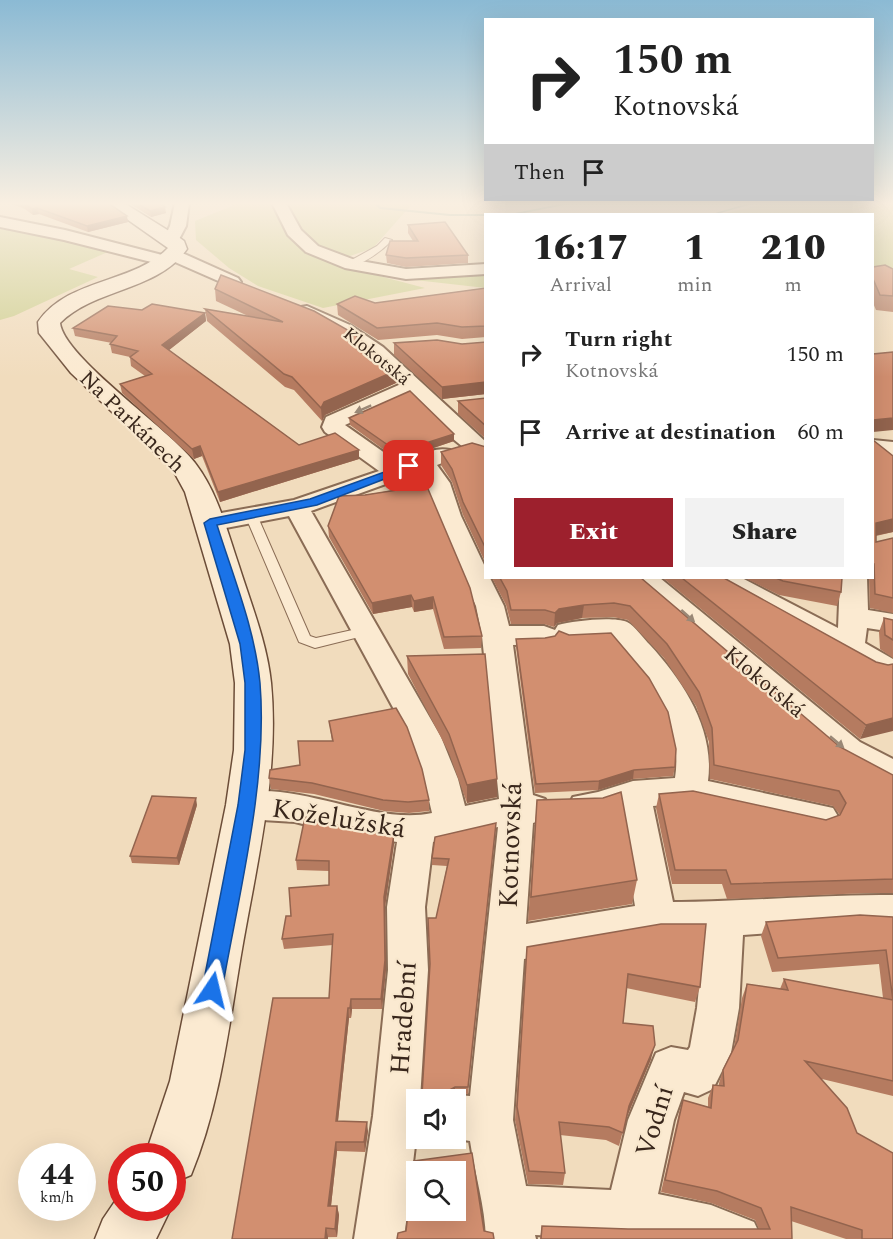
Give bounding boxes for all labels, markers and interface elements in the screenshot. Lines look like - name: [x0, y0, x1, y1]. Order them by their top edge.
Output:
- text: 150 m: [613, 29, 732, 92]
- icon: right: [514, 42, 592, 120]
- text: Kotnovská: [613, 86, 739, 128]
- text: Then: [514, 156, 565, 189]
- icon: arrive: [577, 156, 610, 189]
- text: 16:17: [532, 221, 629, 276]
- text: 1: [684, 221, 706, 276]
- text: 210: [761, 221, 826, 276]
- text: Arrival: [550, 270, 612, 300]
- text: min: [677, 270, 712, 300]
- text: m: [785, 270, 802, 300]
- street label: Klokotská: [337, 321, 416, 392]
- text: Turn right: [565, 323, 672, 356]
- icon: right: [514, 338, 547, 371]
- text: 150 m: [787, 338, 844, 371]
- text: Kotnovská: [565, 356, 658, 386]
- street label: Na Parkánech: [72, 363, 192, 481]
- one-way arrow: [353, 404, 371, 414]
- icon: arrive: [514, 416, 547, 449]
- text: Arrive at destination: [565, 416, 776, 449]
- text: 60 m: [798, 416, 844, 449]
- pin: [383, 440, 434, 491]
- icon: arrive: [392, 449, 425, 482]
- button: Exit: [514, 498, 673, 567]
- button: Share: [685, 498, 844, 567]
- one-way arrow: [680, 609, 695, 622]
- street label: Klokotská: [716, 638, 812, 726]
- one-way arrow: [829, 735, 844, 748]
- street label: Kotnovská: [488, 781, 534, 909]
- street label: Koželužská: [269, 788, 409, 850]
- position arrow: [180, 958, 244, 1022]
- street label: Hradební: [379, 959, 429, 1076]
- street label: Vodní: [624, 1079, 686, 1162]
- map controls: [406, 1089, 466, 1221]
- button: sound: [406, 1089, 466, 1149]
- speed limit sign: 50: [108, 1143, 186, 1221]
- text: 44: [40, 1152, 74, 1198]
- button: search: [406, 1161, 466, 1221]
- text: km/h: [40, 1186, 74, 1209]

